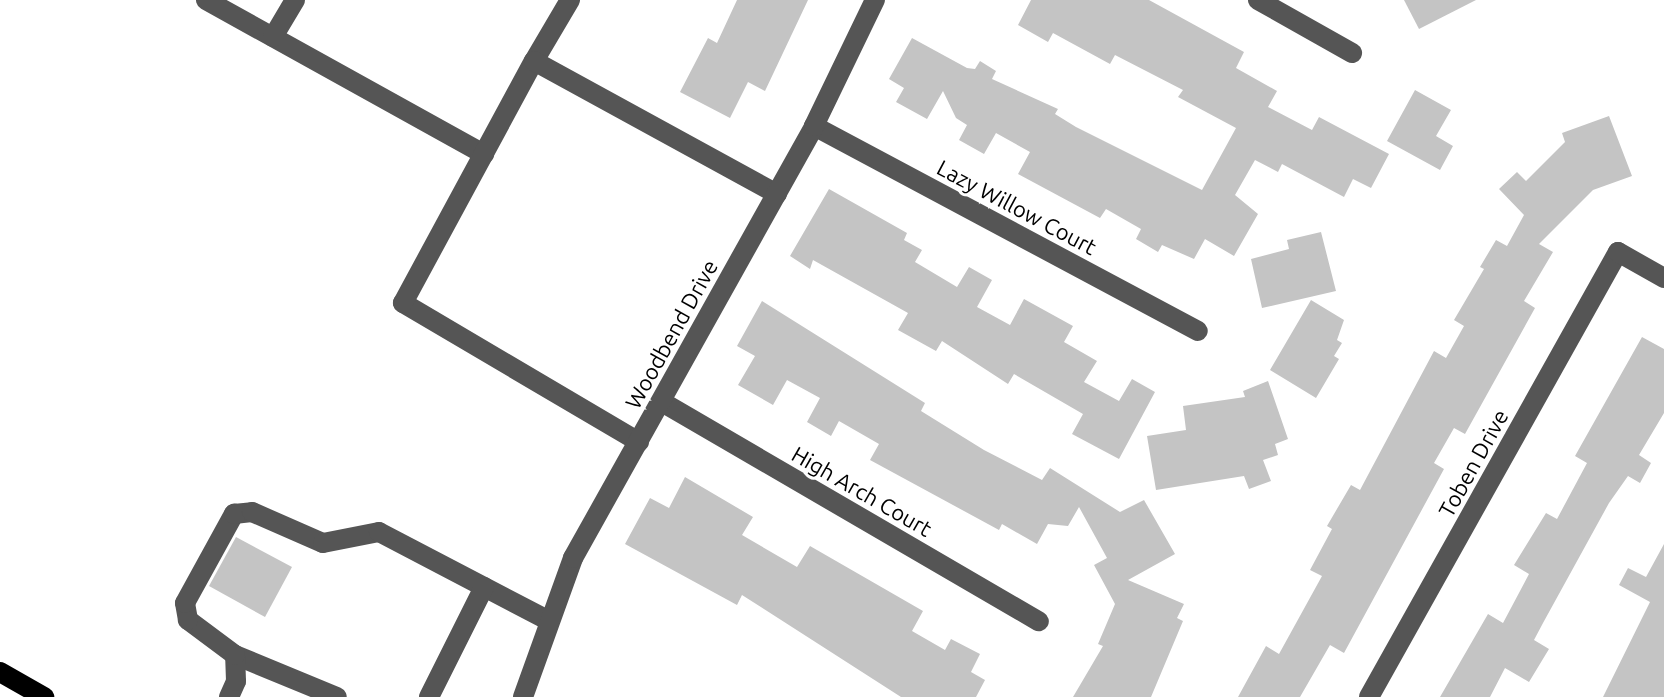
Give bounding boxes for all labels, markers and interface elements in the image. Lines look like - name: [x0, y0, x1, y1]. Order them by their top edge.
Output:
- street label: Lazy Willow Court: [933, 154, 1101, 260]
- street label: Woodbend Drive: [619, 255, 723, 413]
- street label: Toben Drive: [1433, 405, 1513, 521]
- street label: High Arch Court: [787, 440, 937, 542]

